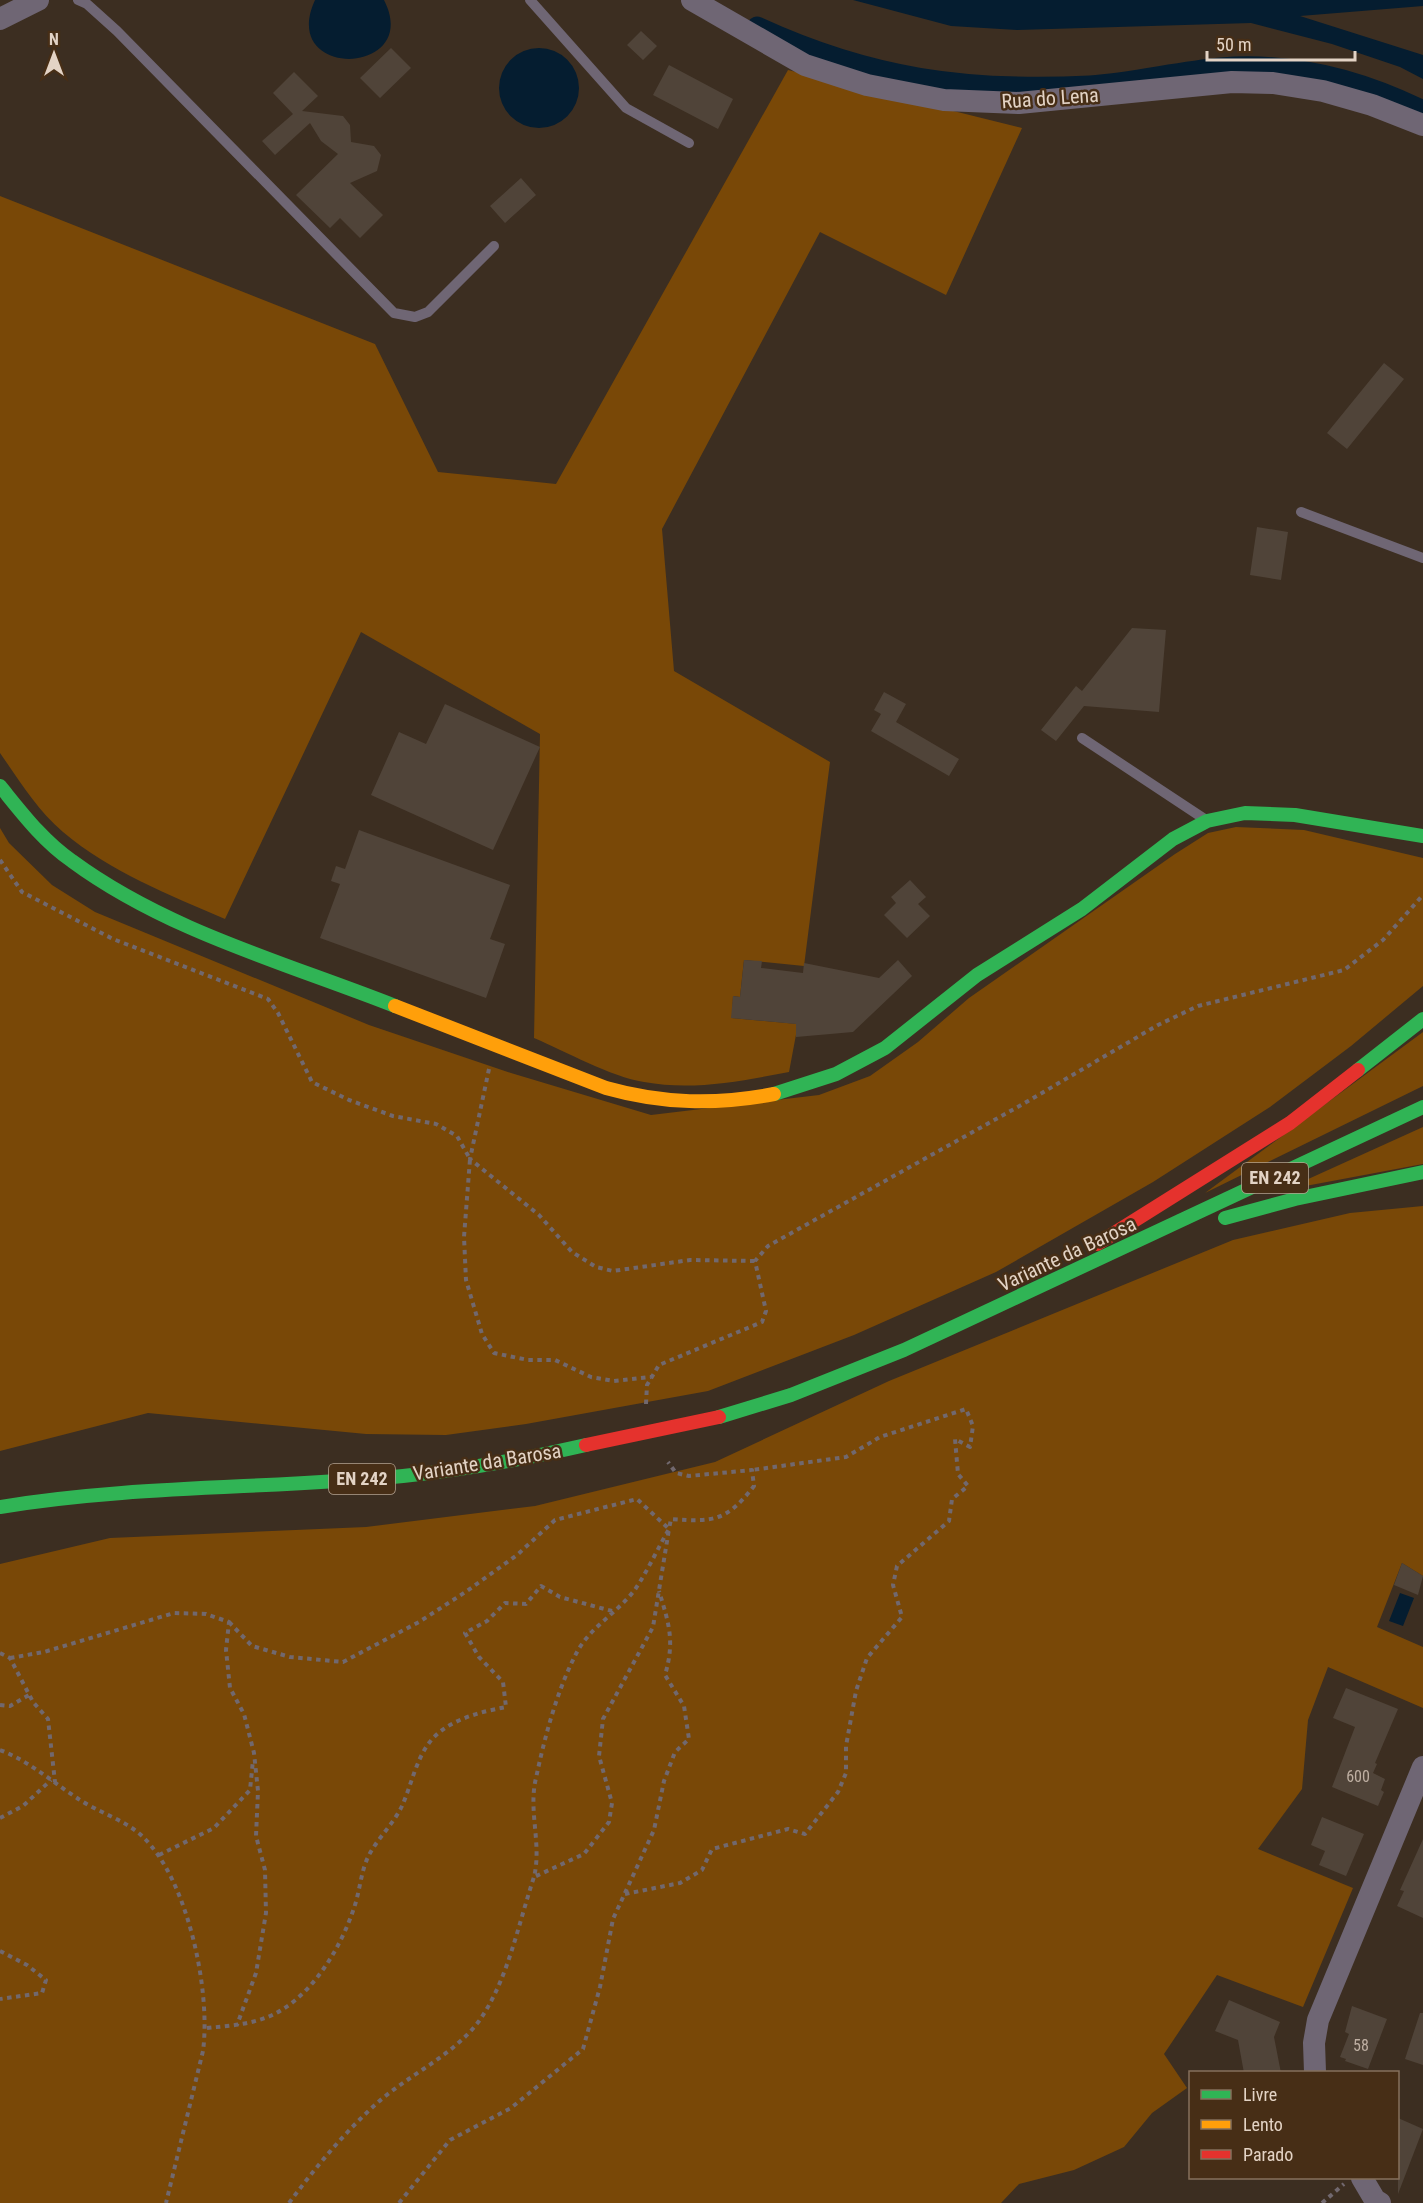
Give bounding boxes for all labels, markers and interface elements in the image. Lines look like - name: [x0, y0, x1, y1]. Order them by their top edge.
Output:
- north arrow: [24, 24, 84, 84]
- scale bar: [1207, 24, 1356, 62]
- text: N: [49, 30, 59, 49]
- text: 50 m: [1216, 34, 1251, 55]
- street label: Rua do Lena: [1001, 83, 1099, 113]
- road number: EN 242: [1242, 1163, 1308, 1193]
- street label: Variante da Barosa: [994, 1212, 1140, 1296]
- street label: Variante da Barosa: [411, 1438, 563, 1486]
- road number: EN 242: [329, 1464, 395, 1494]
- house number: 600: [1346, 1767, 1370, 1786]
- house number: 58: [1353, 2036, 1369, 2055]
- legend: [1189, 2071, 1399, 2179]
- text: Livre: [1243, 2084, 1277, 2105]
- text: Lento: [1243, 2114, 1283, 2135]
- text: Parado: [1243, 2144, 1293, 2165]

